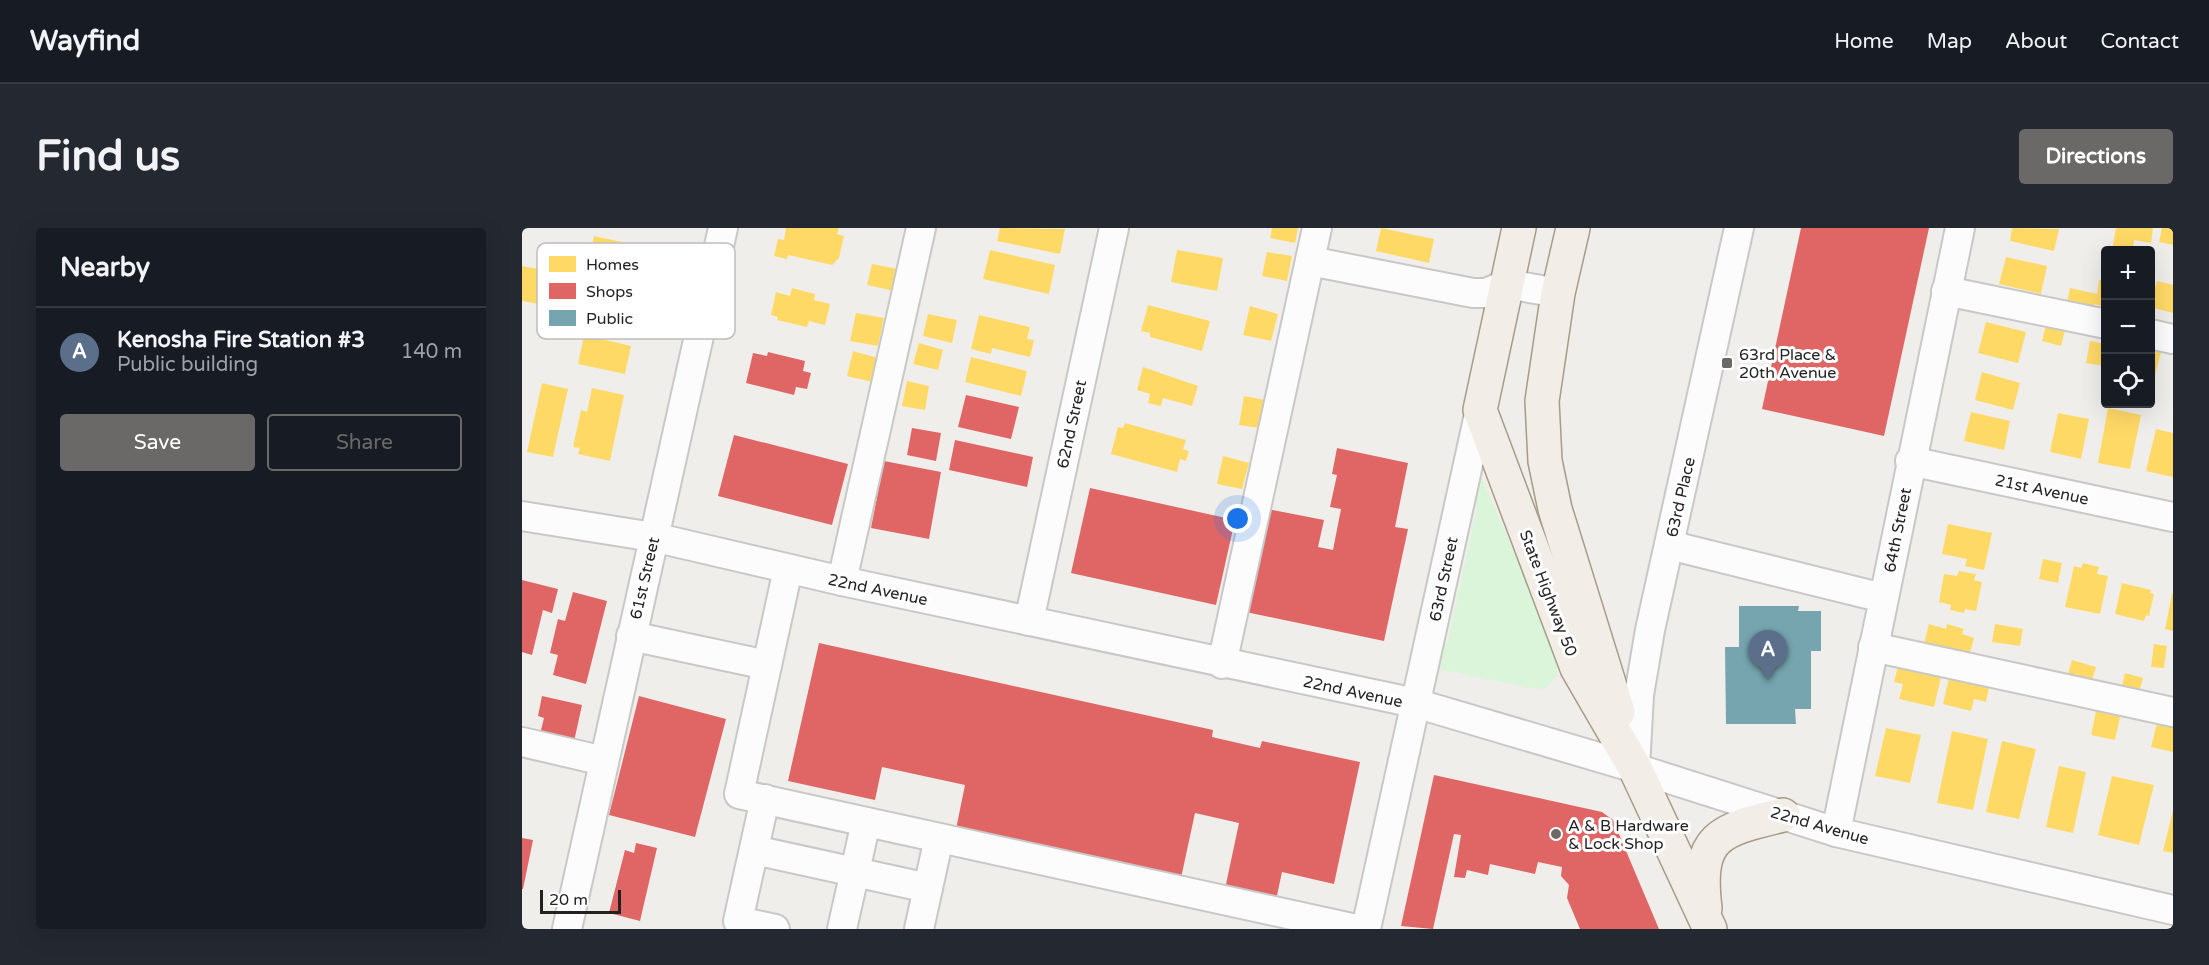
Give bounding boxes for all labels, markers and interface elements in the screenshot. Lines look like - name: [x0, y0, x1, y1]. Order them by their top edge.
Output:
- text: Wayfind: [30, 24, 140, 58]
- text: Home: [1834, 29, 1894, 54]
- text: Map: [1927, 29, 1972, 54]
- text: About: [2005, 29, 2067, 54]
- text: Contact: [2100, 29, 2179, 54]
- button: Directions: [2019, 129, 2173, 184]
- text: Find us: [36, 131, 180, 182]
- legend: [537, 243, 735, 339]
- map controls: [2101, 246, 2155, 408]
- button: +: [2101, 246, 2155, 300]
- text: Nearby: [60, 252, 150, 283]
- text: Homes: [586, 255, 639, 275]
- text: Shops: [586, 282, 633, 302]
- button: −: [2101, 300, 2155, 354]
- text: Public: [586, 309, 633, 329]
- text: Kenosha Fire Station #3: [117, 327, 365, 353]
- text: A: [72, 340, 87, 364]
- text: 140 m: [401, 340, 462, 364]
- place label: 63rd Place & 20th Avenue: [1739, 345, 1836, 383]
- text: Public building: [117, 353, 258, 377]
- button: locate: [2101, 354, 2155, 408]
- marker: 63rd Place & 20th Avenue: [1720, 356, 1734, 370]
- street label: 62nd Street: [1053, 378, 1091, 470]
- button: Save: [60, 414, 255, 471]
- button: Share: [267, 414, 462, 471]
- street label: 63rd Place: [1662, 455, 1700, 539]
- street label: 21st Avenue: [1993, 470, 2090, 510]
- street label: 64th Street: [1880, 486, 1916, 574]
- your location: [1223, 504, 1252, 533]
- street label: State Highway 50: [1515, 527, 1581, 659]
- street label: 61st Street: [626, 535, 664, 621]
- street label: 63rd Street: [1425, 535, 1463, 623]
- street label: 22nd Avenue: [826, 570, 929, 610]
- pin: A: [1748, 630, 1788, 680]
- street label: 22nd Avenue: [1301, 672, 1404, 712]
- street label: 22nd Avenue: [1768, 802, 1871, 850]
- place label: A & B Hardware & Lock Shop: [1568, 816, 1689, 854]
- marker: A & B Hardware & Lock Shop: [1549, 827, 1563, 841]
- scale bar: [540, 887, 621, 914]
- text: 20 m: [549, 890, 588, 910]

